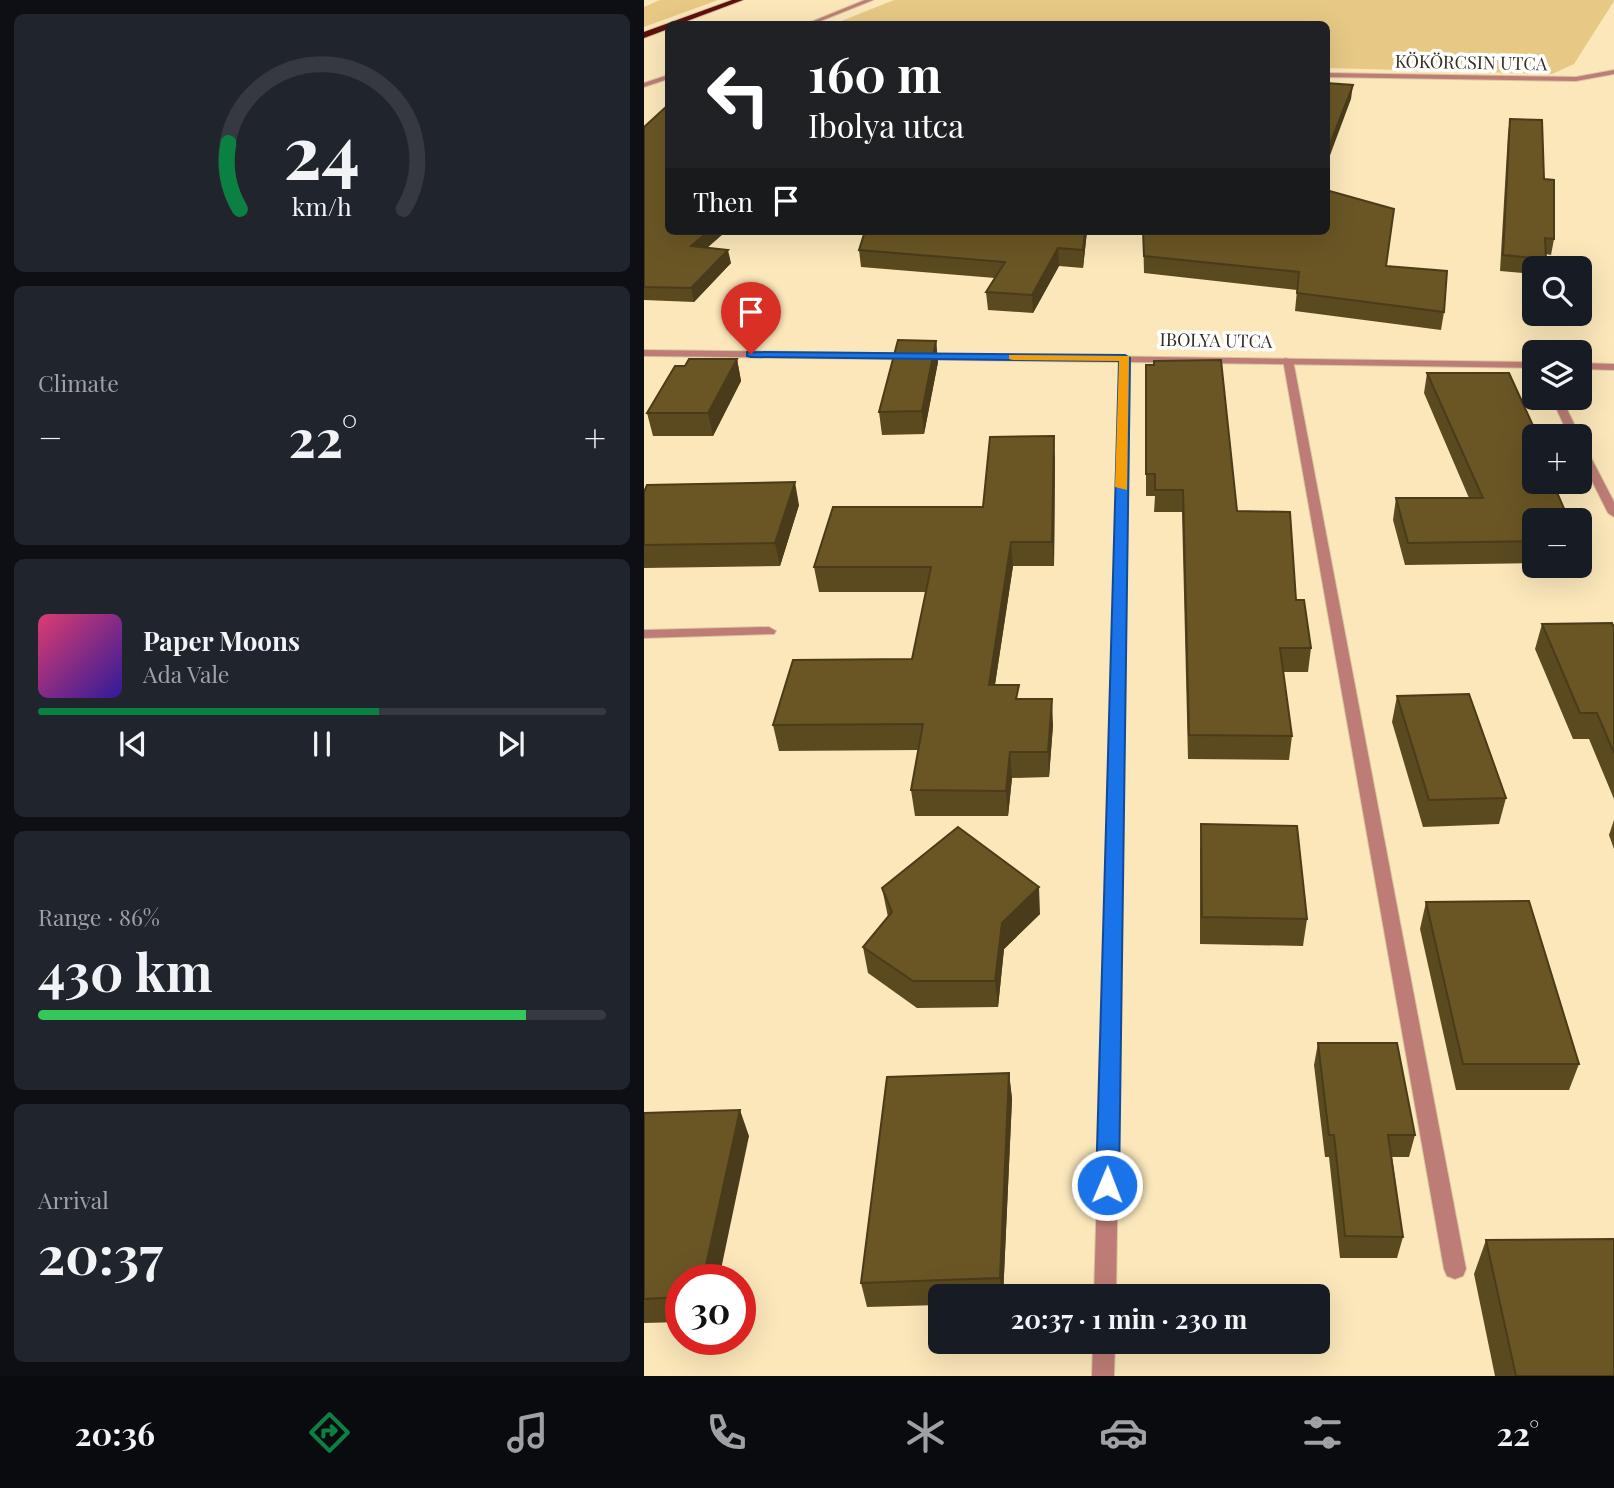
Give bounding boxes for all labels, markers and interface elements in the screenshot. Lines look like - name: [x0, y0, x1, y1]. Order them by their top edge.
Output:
- text: 160 m: [808, 40, 942, 105]
- icon: left: [693, 49, 784, 140]
- street label: KÖKÖRCSIN UTCA: [1395, 49, 1548, 75]
- text: 24: [284, 101, 360, 198]
- text: Ibolya utca: [808, 103, 964, 146]
- icon: arrive: [767, 182, 805, 220]
- text: Then: [693, 184, 753, 219]
- text: km/h: [292, 189, 352, 222]
- map controls: [1522, 256, 1592, 578]
- button: search: [1522, 256, 1592, 326]
- pin: [721, 282, 781, 354]
- icon: arrive: [732, 293, 770, 331]
- street label: IBOLYA UTCA: [1160, 327, 1273, 353]
- button: layers: [1522, 340, 1592, 410]
- text: Climate: [38, 367, 119, 398]
- text: 22°: [289, 402, 358, 471]
- text: −: [38, 411, 63, 462]
- text: +: [584, 411, 606, 462]
- button: +: [1522, 424, 1592, 494]
- button: −: [1522, 508, 1592, 578]
- text: Paper Moons: [143, 623, 300, 658]
- text: Ada Vale: [143, 658, 230, 689]
- icon: previous: [114, 725, 152, 763]
- icon: pause: [303, 725, 341, 763]
- icon: next: [492, 725, 530, 763]
- text: Range · 86%: [38, 901, 160, 932]
- text: 430 km: [38, 936, 212, 1005]
- position arrow: [1070, 1148, 1144, 1222]
- text: Arrival: [38, 1184, 109, 1215]
- text: 20:37: [38, 1219, 163, 1288]
- speed limit sign: 30: [665, 1264, 756, 1355]
- text: 20:37 · 1 min · 230 m: [1011, 1301, 1247, 1336]
- icon: directions: [305, 1408, 354, 1457]
- icon: music: [503, 1408, 552, 1457]
- icon: phone: [702, 1408, 751, 1457]
- icon: climate: [901, 1408, 950, 1457]
- icon: car: [1099, 1408, 1148, 1457]
- icon: filters: [1298, 1408, 1347, 1457]
- text: 20:36: [75, 1411, 155, 1454]
- text: 22°: [1497, 1411, 1539, 1454]

